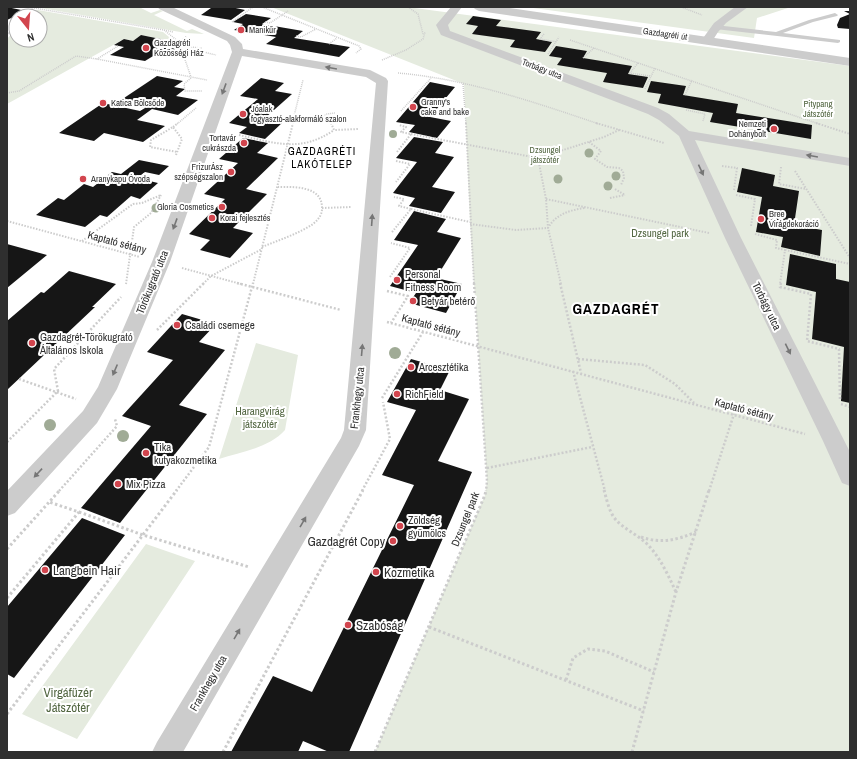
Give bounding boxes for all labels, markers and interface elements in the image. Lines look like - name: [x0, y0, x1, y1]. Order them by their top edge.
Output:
- north arrow: [8, 8, 48, 48]
- place label: Manikűr: [249, 24, 276, 36]
- marker: Manikűr: [236, 25, 246, 35]
- street label: Gazdagréti út: [642, 25, 688, 43]
- text: N: [26, 30, 36, 45]
- place label: Gazdagréti Közösségi Ház: [154, 37, 204, 59]
- marker: Gazdagréti Közösségi Ház: [141, 43, 151, 53]
- street label: Torbágy utca: [520, 56, 564, 82]
- one-way arrow: [325, 64, 338, 70]
- one-way arrow: [221, 83, 227, 95]
- place label: Granny's cake and bake: [421, 96, 469, 118]
- place label: Katica Bölcsőde: [111, 97, 164, 109]
- marker: Katica Bölcsőde: [98, 98, 108, 108]
- park label: Pitypang Játszótér: [803, 98, 834, 120]
- marker: Granny's cake and bake: [408, 102, 418, 112]
- place label: Jóalak fogyasztó-alakformáló szalon: [251, 103, 347, 125]
- marker: Jóalak fogyasztó-alakformáló szalon: [238, 109, 248, 119]
- place label: Nemzeti Dohánybolt: [729, 118, 766, 140]
- marker: Nemzeti Dohánybolt: [769, 124, 779, 134]
- place label: Tortavár cukrászda: [202, 132, 237, 154]
- marker: Tortavár cukrászda: [239, 138, 249, 148]
- district label: GAZDAGRÉTI LAKÓTELEP: [288, 144, 356, 171]
- park label: Dzsungel játszótér: [530, 144, 561, 166]
- one-way arrow: [805, 152, 818, 158]
- place label: FrizurÁsz szépségszalon: [174, 161, 223, 183]
- one-way arrow: [698, 164, 704, 175]
- marker: FrizurÁsz szépségszalon: [226, 167, 236, 177]
- place label: Aranykapu Óvoda: [90, 173, 150, 185]
- marker: Aranykapu Óvoda: [78, 174, 88, 184]
- place label: Gloria Cosmetics: [157, 201, 214, 213]
- marker: Gloria Cosmetics: [217, 202, 227, 212]
- place label: Bree Virágdekoráció: [769, 208, 819, 230]
- place label: Korai fejlesztés: [220, 212, 271, 224]
- marker: Korai fejlesztés: [207, 213, 217, 223]
- one-way arrow: [368, 214, 375, 226]
- marker: Bree Virágdekoráció: [756, 214, 766, 224]
- one-way arrow: [171, 218, 177, 230]
- park label: Dzsungel park: [631, 226, 689, 240]
- street label: Kaptató sétány: [86, 227, 148, 257]
- street label: Törökugrató utca: [133, 248, 171, 316]
- place label: Personal Fitness Room: [405, 267, 461, 294]
- marker: Personal Fitness Room: [392, 275, 402, 285]
- street label: Torbágy utca: [749, 280, 785, 332]
- place label: Betyár betérő: [421, 294, 475, 308]
- marker: Betyár betérő: [408, 296, 418, 306]
- district label: GAZDAGRÉT: [573, 298, 659, 319]
- street label: Kaptató sétány: [400, 310, 462, 340]
- place label: Családi csemege: [185, 318, 255, 332]
- marker: Családi csemege: [172, 320, 182, 330]
- place label: Gazdagrét-Törökugrató Általános Iskola: [39, 330, 133, 357]
- marker: Gazdagrét-Törökugrató Általános Iskola: [27, 338, 37, 348]
- one-way arrow: [358, 344, 365, 356]
- one-way arrow: [785, 344, 791, 355]
- place label: Arcesztétika: [418, 360, 469, 374]
- marker: Arcesztétika: [406, 362, 416, 372]
- one-way arrow: [111, 364, 118, 376]
- street label: Frankhegy utca: [347, 366, 367, 430]
- place label: RichField: [405, 387, 444, 401]
- marker: RichField: [392, 389, 402, 399]
- street label: Kaptató sétány: [713, 394, 775, 424]
- park label: Harangvirág játszótér: [235, 404, 285, 431]
- place label: Tika kutyakozmetika: [154, 440, 217, 467]
- marker: Tika kutyakozmetika: [141, 448, 151, 458]
- one-way arrow: [33, 468, 42, 478]
- place label: Mix Pizza: [126, 477, 166, 491]
- marker: Mix Pizza: [113, 479, 123, 489]
- street label: Dzsungel park: [448, 489, 482, 548]
- place label: Zöldség gyümölcs: [408, 513, 447, 540]
- one-way arrow: [299, 517, 307, 527]
- marker: Zöldség gyümölcs: [395, 521, 405, 531]
- place label: Gazdagrét Copy: [307, 533, 386, 550]
- marker: Gazdagrét Copy: [388, 536, 398, 546]
- place label: Langbein Hair: [53, 562, 121, 579]
- place label: Kozmetika: [384, 564, 434, 581]
- marker: Langbein Hair: [40, 565, 50, 575]
- marker: Kozmetika: [371, 567, 381, 577]
- place label: Szabóság: [356, 617, 403, 634]
- marker: Szabóság: [343, 620, 353, 630]
- one-way arrow: [233, 628, 240, 640]
- street label: Frankhegy utca: [186, 653, 230, 713]
- park label: Virgáfüzér Játszótér: [44, 684, 93, 716]

